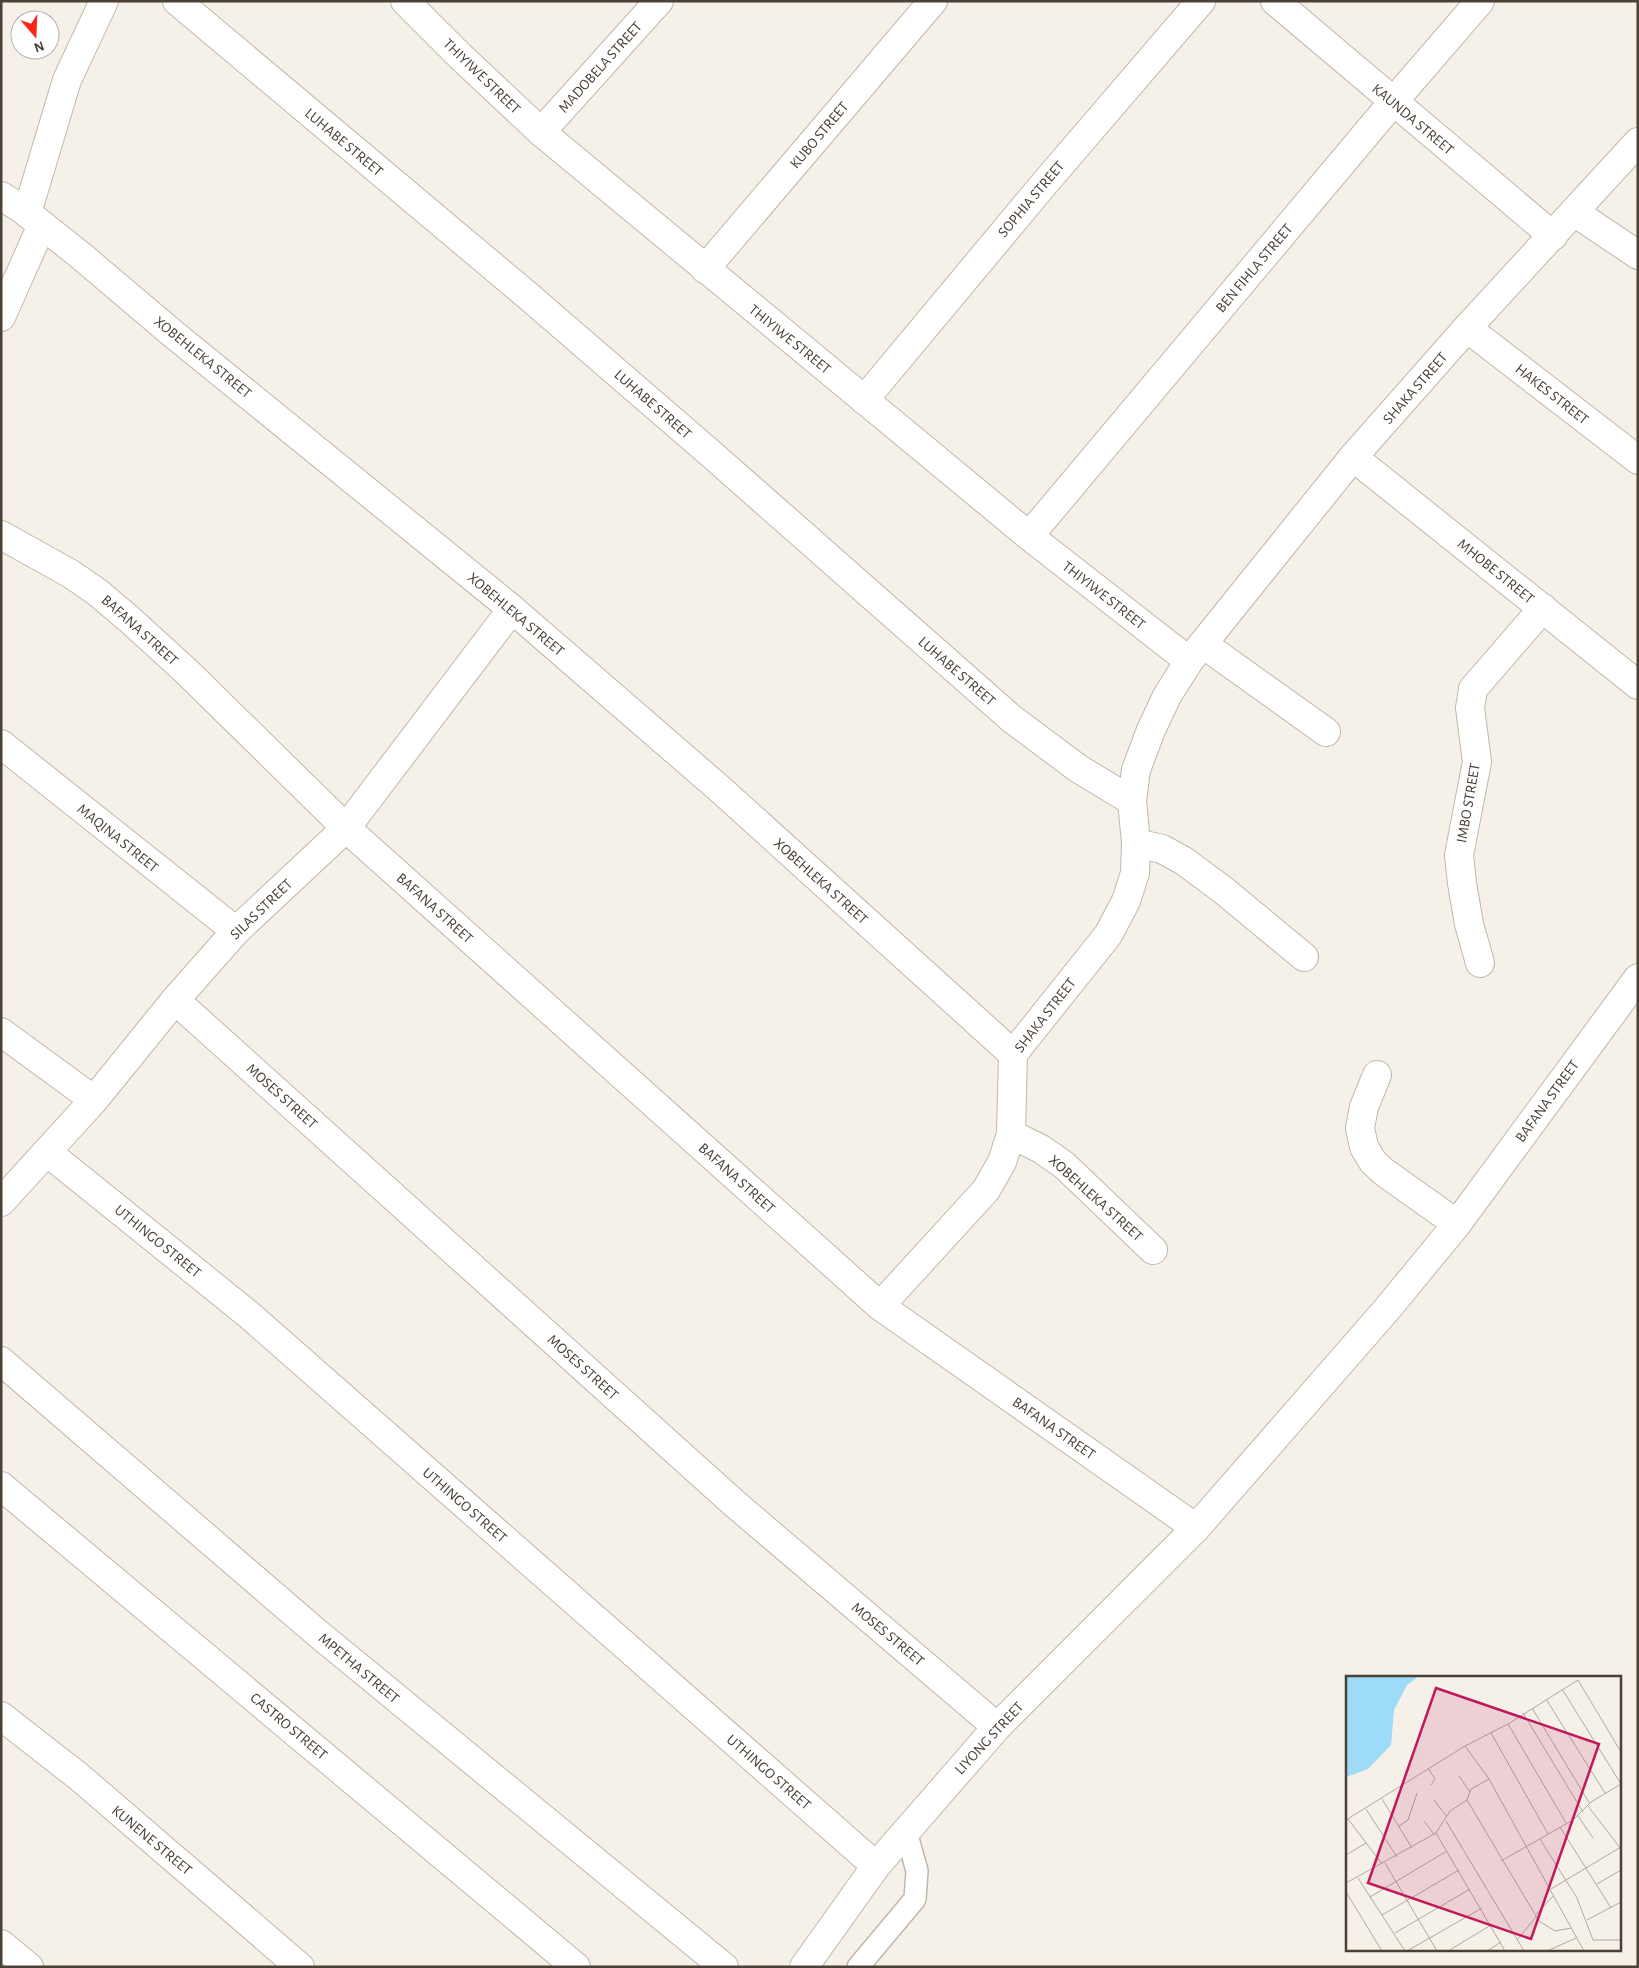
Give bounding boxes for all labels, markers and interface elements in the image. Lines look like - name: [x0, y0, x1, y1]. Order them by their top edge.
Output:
- north arrow: [10, 10, 60, 60]
- street label: MADOBELA STREET: [556, 18, 645, 116]
- street label: THIYIWE STREET: [440, 36, 524, 117]
- text: N: [32, 38, 46, 55]
- street label: KAUNDA STREET: [1369, 81, 1457, 158]
- street label: KUBO STREET: [787, 99, 852, 172]
- street label: LUHABE STREET: [302, 106, 386, 180]
- street label: SOPHIA STREET: [995, 158, 1068, 240]
- street label: BEN FIHLA STREET: [1213, 221, 1296, 315]
- street label: THIYIWE STREET: [746, 302, 834, 377]
- street label: XOBEHLEKA STREET: [151, 314, 255, 402]
- street label: SHAKA STREET: [1380, 349, 1451, 427]
- street label: HAKES STREET: [1512, 361, 1592, 428]
- street label: LUHABE STREET: [611, 367, 695, 442]
- street label: MHOBE STREET: [1455, 536, 1537, 607]
- street label: THIYIWE STREET: [1059, 558, 1149, 633]
- street label: XOBEHLEKA STREET: [465, 570, 567, 659]
- street label: BAFANA STREET: [99, 592, 181, 669]
- street label: LUHABE STREET: [915, 634, 999, 709]
- street label: IMBO STREET: [1454, 762, 1483, 844]
- street label: MAQINA STREET: [74, 801, 162, 876]
- street label: XOBEHLEKA STREET: [771, 835, 871, 928]
- street label: BAFANA STREET: [394, 870, 476, 947]
- street label: SILAS STREET: [227, 876, 296, 943]
- street label: SHAKA STREET: [1012, 975, 1079, 1055]
- street label: BAFANA STREET: [1513, 1057, 1582, 1145]
- street label: MOSES STREET: [243, 1061, 320, 1132]
- street label: BAFANA STREET: [696, 1140, 778, 1217]
- street label: XOBEHLEKA STREET: [1046, 1152, 1146, 1245]
- street label: UTHINGO STREET: [112, 1202, 204, 1281]
- street label: MOSES STREET: [544, 1332, 621, 1403]
- street label: BAFANA STREET: [1010, 1394, 1098, 1463]
- street label: UTHINGO STREET: [420, 1465, 510, 1546]
- street label: MOSES STREET: [849, 1600, 927, 1669]
- street label: MPETHA STREET: [316, 1631, 402, 1707]
- inset map: [1346, 1676, 1622, 1950]
- street label: CASTRO STREET: [247, 1690, 330, 1763]
- street label: LIYONG STREET: [952, 1699, 1027, 1777]
- street label: UTHINGO STREET: [724, 1732, 814, 1813]
- street label: KUNENE STREET: [109, 1803, 195, 1878]

